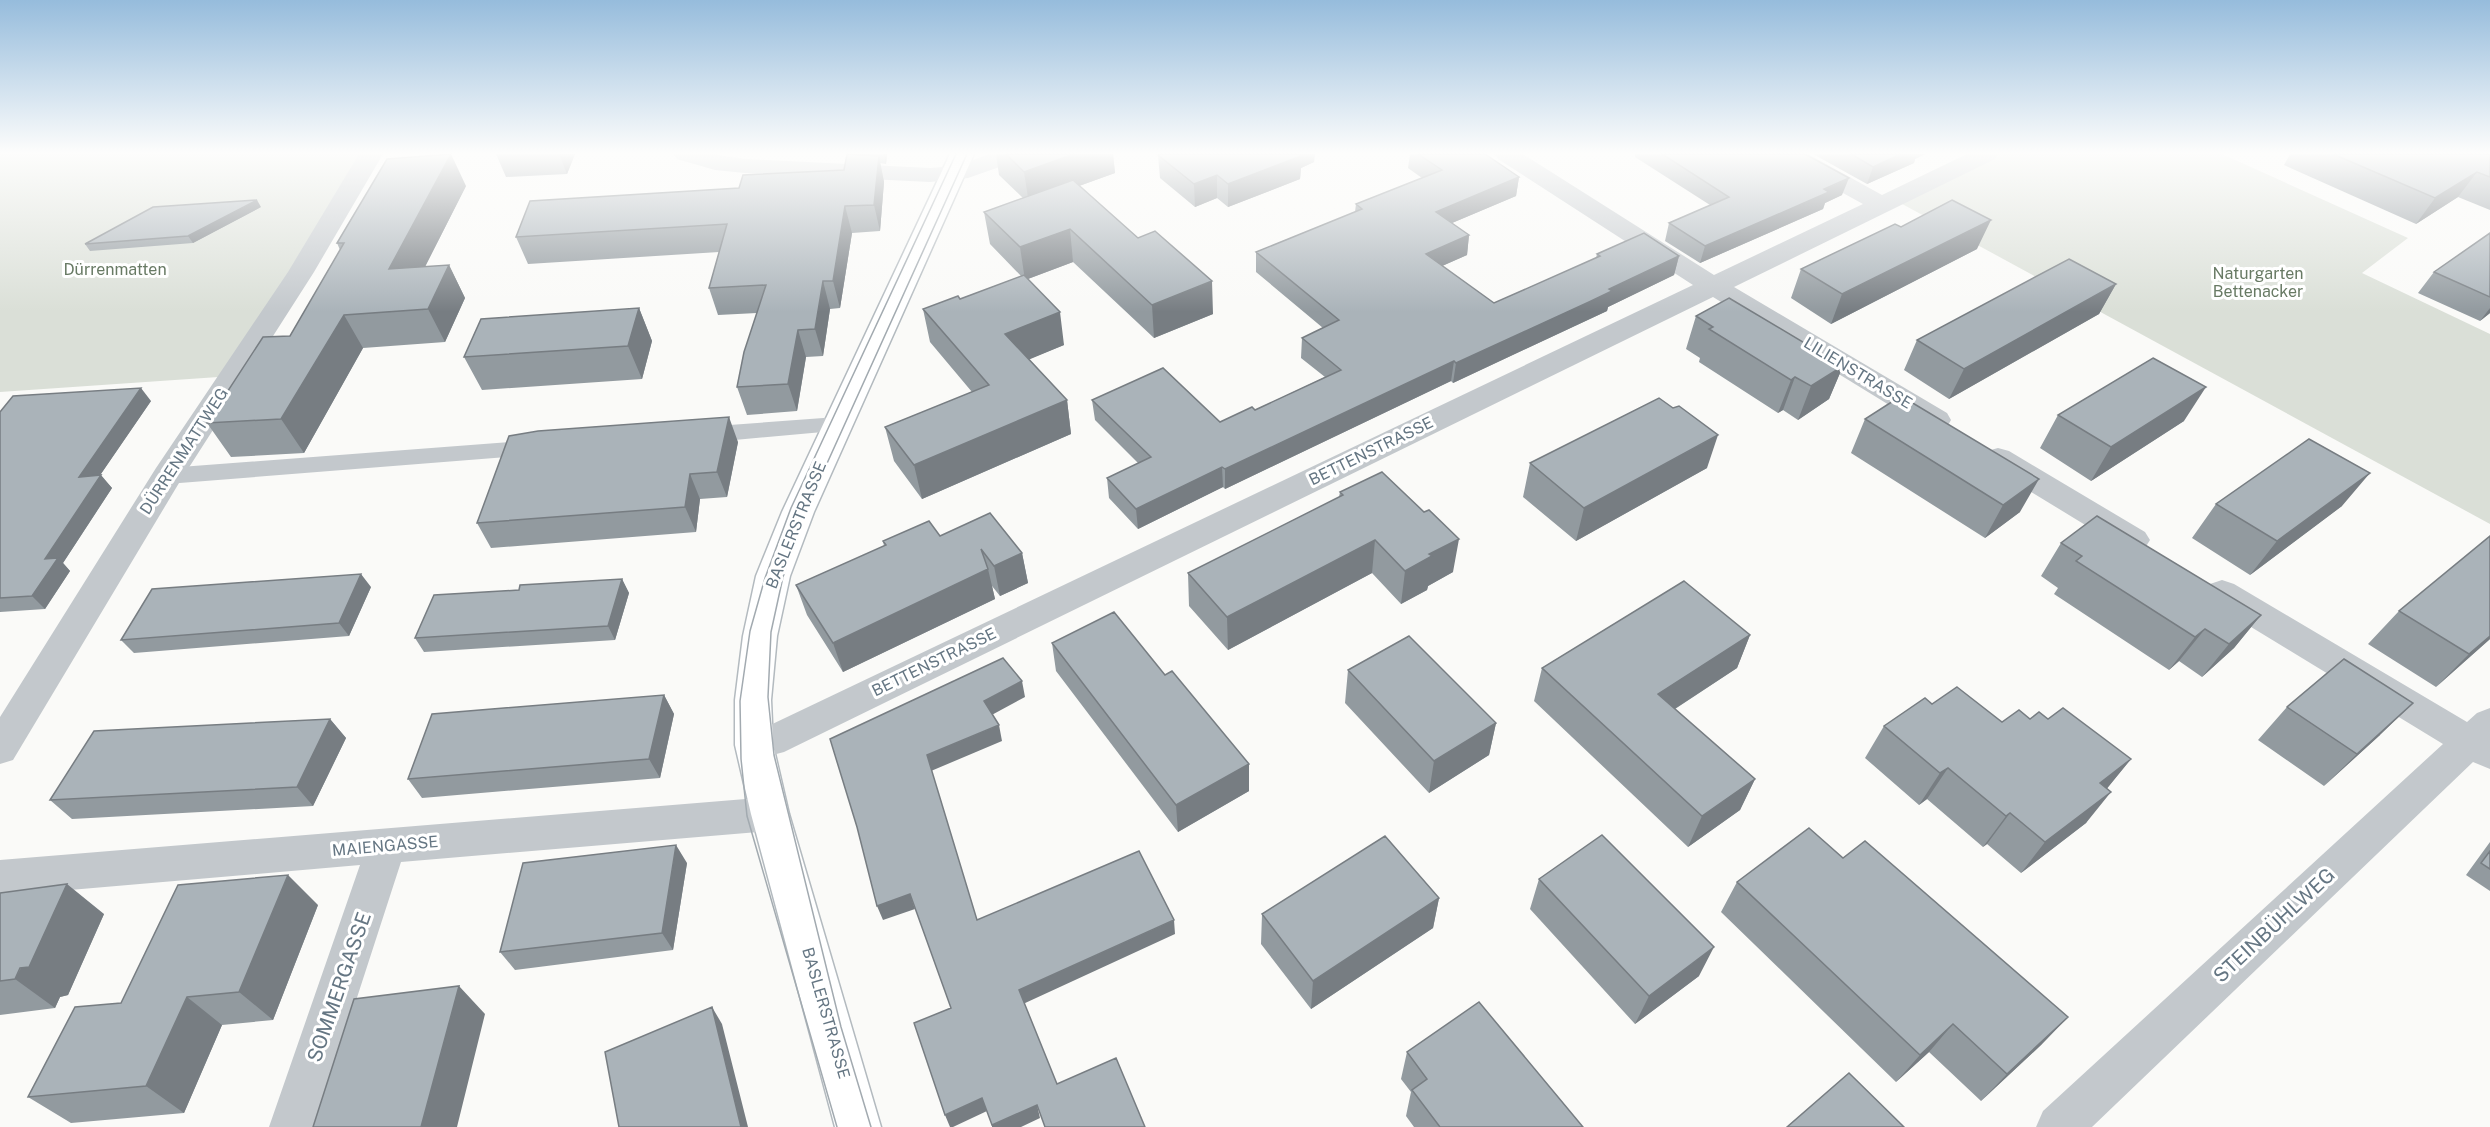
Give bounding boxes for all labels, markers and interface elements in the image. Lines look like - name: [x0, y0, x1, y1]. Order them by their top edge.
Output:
- park label: Dürrenmatten: [63, 260, 167, 279]
- park label: Naturgarten Bettenacker: [2213, 264, 2303, 301]
- street label: LILIENSTRASSE: [1800, 333, 1916, 413]
- street label: DÜRRENMATTWEG: [135, 384, 232, 518]
- street label: BETTENSTRASSE: [1306, 413, 1436, 489]
- street label: BASLERSTRASSE: [762, 459, 830, 591]
- street label: BETTENSTRASSE: [869, 624, 999, 700]
- street label: MAIENGASSE: [331, 832, 439, 860]
- street label: STEINBÜHLWEG: [2208, 862, 2340, 987]
- street label: SOMMERGASSE: [302, 909, 376, 1065]
- street label: BASLERSTRASSE: [798, 945, 854, 1081]

